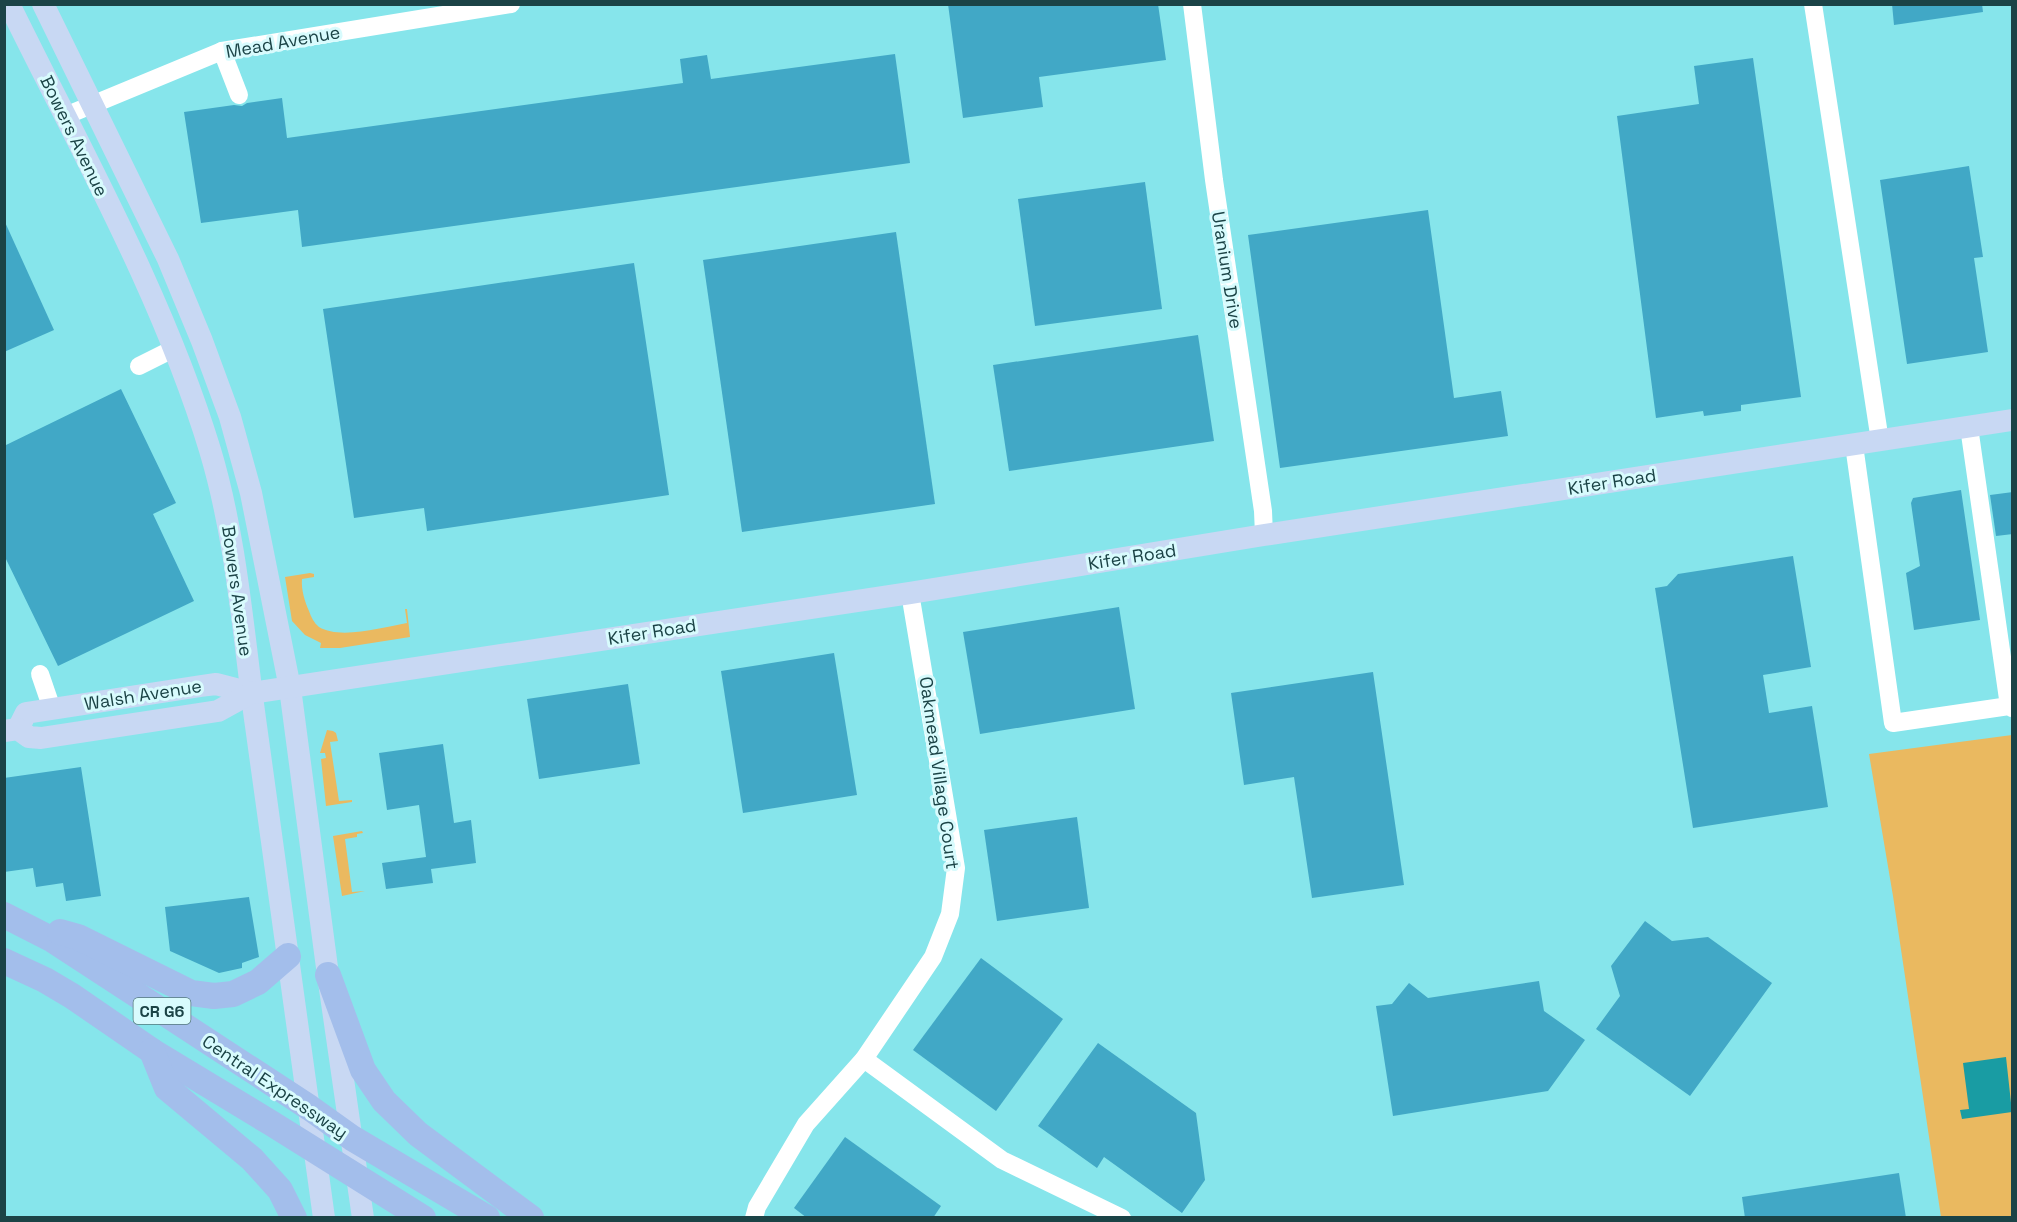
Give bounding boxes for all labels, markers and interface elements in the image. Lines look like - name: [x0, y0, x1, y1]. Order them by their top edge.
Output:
- street label: Mead Avenue: [224, 20, 342, 63]
- street label: Bowers Avenue: [35, 72, 114, 200]
- street label: Uranium Drive: [1207, 210, 1248, 330]
- street label: Kifer Road: [1566, 463, 1658, 500]
- street label: Bowers Avenue: [217, 524, 258, 658]
- street label: Kifer Road: [1086, 538, 1178, 575]
- street label: Kifer Road: [606, 613, 698, 650]
- street label: Walsh Avenue: [82, 674, 203, 715]
- street label: Oakmead Village Court: [915, 675, 964, 871]
- road number: CR G6: [134, 998, 190, 1024]
- street label: Central Expressway: [198, 1029, 353, 1144]

